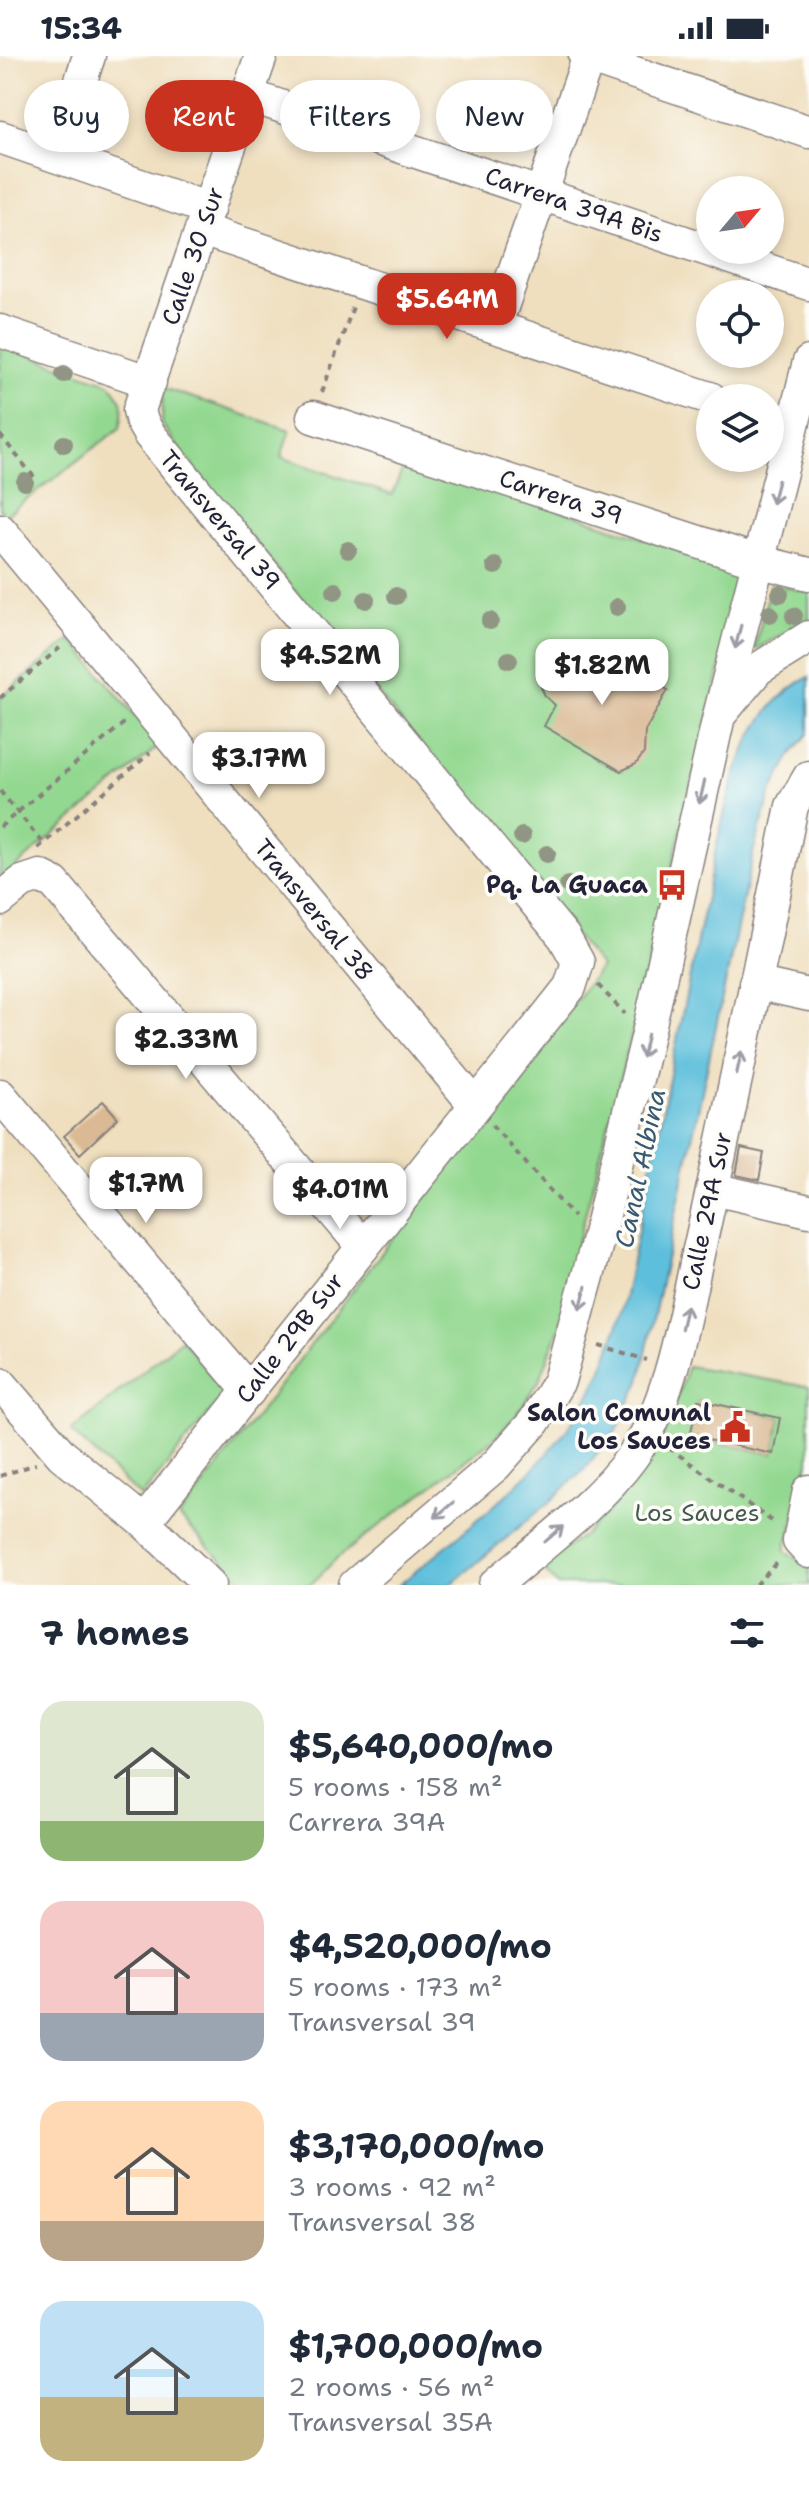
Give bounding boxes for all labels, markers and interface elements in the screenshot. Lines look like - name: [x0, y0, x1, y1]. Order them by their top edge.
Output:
- text: 15:34: [40, 8, 122, 49]
- chip: Buy: [24, 80, 129, 152]
- chip: Rent: [145, 80, 264, 152]
- chip: Filters: [280, 80, 420, 152]
- chip: New: [436, 80, 553, 152]
- street label: Carrera 39A Bis: [481, 160, 667, 250]
- north arrow: [696, 176, 784, 264]
- map controls: [696, 176, 784, 472]
- street label: Calle 30 Sur: [154, 183, 232, 329]
- pin: $5.64M: [382, 273, 512, 341]
- button: locate: [696, 280, 784, 368]
- text: $5.64M: [395, 281, 499, 316]
- button: layers: [696, 384, 784, 472]
- street label: Transversal 39: [152, 443, 288, 597]
- street label: Carrera 39: [495, 462, 627, 532]
- one-way arrow: [767, 479, 782, 505]
- one-way arrow: [730, 623, 745, 649]
- pin: $4.52M: [265, 629, 395, 697]
- text: $4.52M: [279, 637, 381, 672]
- pin: $1.82M: [537, 639, 667, 707]
- text: $1.82M: [553, 647, 651, 682]
- pin: $3.17M: [194, 732, 324, 800]
- text: $3.17M: [211, 740, 307, 775]
- one-way arrow: [694, 779, 709, 805]
- street label: Transversal 38: [247, 832, 381, 988]
- bus stop icon: Pq. La Guaca: [655, 868, 689, 902]
- place label: Pq. La Guaca: [486, 869, 649, 901]
- pin: $2.33M: [121, 1013, 251, 1081]
- text: $2.33M: [134, 1021, 238, 1056]
- one-way arrow: [636, 1033, 651, 1058]
- one-way arrow: [732, 1051, 747, 1077]
- water label: Canal Albina: [606, 1085, 673, 1251]
- street label: Calle 29A Sur: [675, 1129, 739, 1293]
- pin: $1.7M: [90, 1157, 202, 1225]
- pin: $4.01M: [275, 1163, 405, 1231]
- text: $1.7M: [107, 1165, 185, 1200]
- text: $4.01M: [291, 1171, 389, 1206]
- street label: Calle 29B Sur: [229, 1266, 351, 1410]
- one-way arrow: [574, 1285, 589, 1311]
- one-way arrow: [677, 1305, 692, 1331]
- place label: Salon Comunal Los Sauces: [527, 1397, 711, 1457]
- public building icon: Salon Comunal Los Sauces: [718, 1410, 752, 1444]
- park label: Los Sauces: [634, 1497, 760, 1529]
- one-way arrow: [434, 1501, 454, 1519]
- one-way arrow: [543, 1525, 563, 1543]
- text: 7 homes: [40, 1610, 189, 1656]
- icon: filters: [725, 1611, 769, 1655]
- text: $5,640,000/mo: [288, 1723, 554, 1769]
- icon: home: [104, 1733, 200, 1829]
- text: 5 rooms · 158 m²: [288, 1769, 503, 1804]
- text: Carrera 39A: [288, 1804, 445, 1839]
- text: $4,520,000/mo: [288, 1923, 552, 1969]
- icon: home: [104, 1933, 200, 2029]
- text: 5 rooms · 173 m²: [288, 1969, 503, 2004]
- text: Transversal 39: [288, 2004, 476, 2039]
- text: $3,170,000/mo: [288, 2123, 545, 2169]
- icon: home: [104, 2133, 200, 2229]
- text: 3 rooms · 92 m²: [288, 2169, 496, 2204]
- text: Transversal 38: [288, 2204, 476, 2239]
- text: $1,700,000/mo: [288, 2323, 543, 2369]
- icon: home: [104, 2333, 200, 2429]
- text: 2 rooms · 56 m²: [288, 2369, 495, 2404]
- text: Transversal 35A: [288, 2404, 493, 2439]

